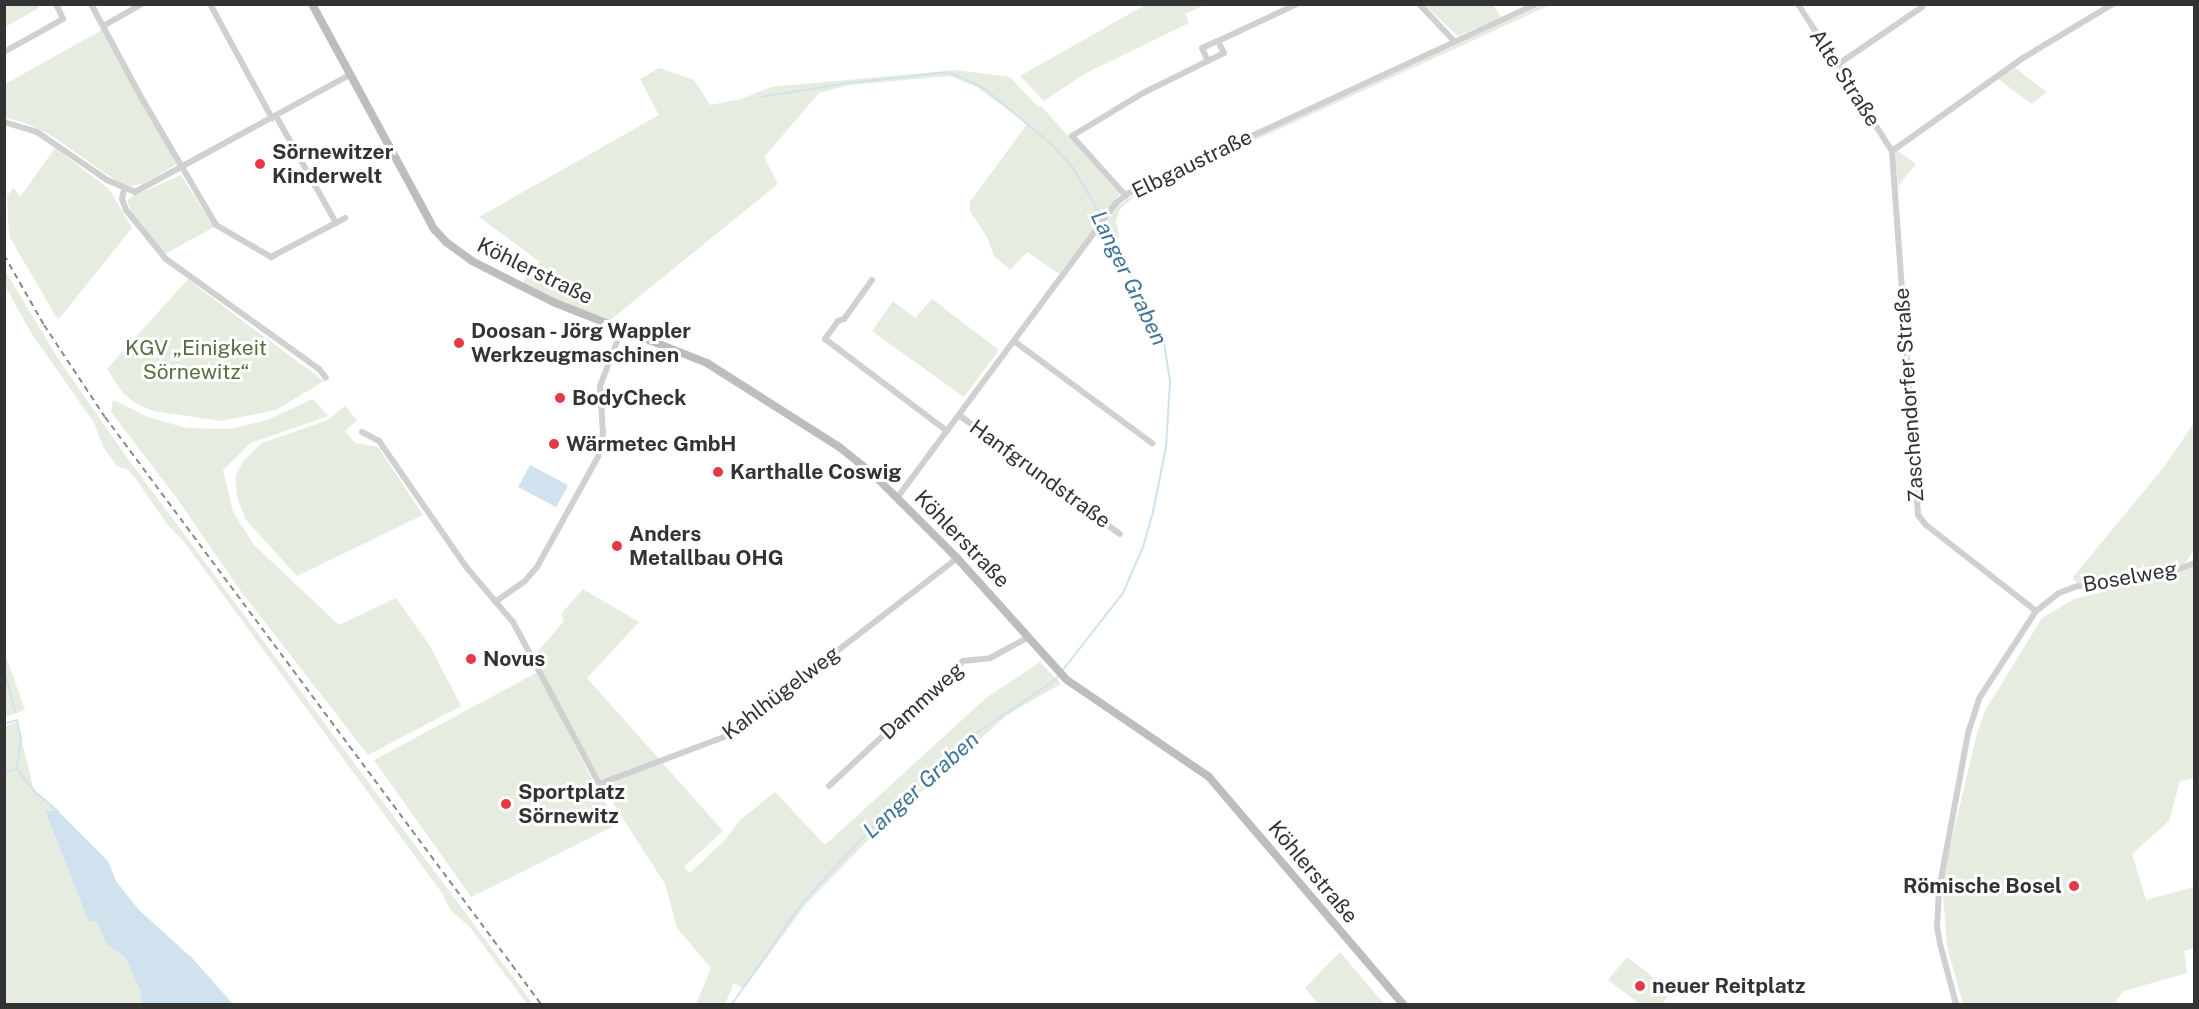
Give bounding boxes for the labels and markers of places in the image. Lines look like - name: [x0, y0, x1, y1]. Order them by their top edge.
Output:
- place label: Sörnewitzer Kinderwelt: [272, 139, 393, 189]
- marker: Sörnewitzer Kinderwelt: [253, 157, 267, 171]
- place label: Doosan - Jörg Wappler Werkzeugmaschinen: [471, 318, 694, 368]
- marker: Doosan - Jörg Wappler Werkzeugmaschinen: [452, 336, 466, 350]
- place label: BodyCheck: [572, 385, 686, 411]
- marker: BodyCheck: [553, 391, 567, 405]
- place label: Wärmetec GmbH: [566, 431, 736, 457]
- marker: Wärmetec GmbH: [547, 437, 561, 451]
- place label: Karthalle Coswig: [730, 459, 901, 485]
- marker: Karthalle Coswig: [711, 465, 725, 479]
- place label: Anders Metallbau OHG: [629, 521, 784, 571]
- marker: Anders Metallbau OHG: [610, 539, 624, 553]
- place label: Novus: [483, 646, 545, 672]
- marker: Novus: [464, 652, 478, 666]
- place label: Sportplatz Sörnewitz: [518, 779, 625, 829]
- marker: Sportplatz Sörnewitz: [499, 797, 513, 811]
- place label: Römische Bosel: [1903, 873, 2062, 899]
- marker: Römische Bosel: [2067, 879, 2081, 893]
- place label: neuer Reitplatz: [1652, 973, 1805, 999]
- marker: neuer Reitplatz: [1633, 979, 1647, 993]

